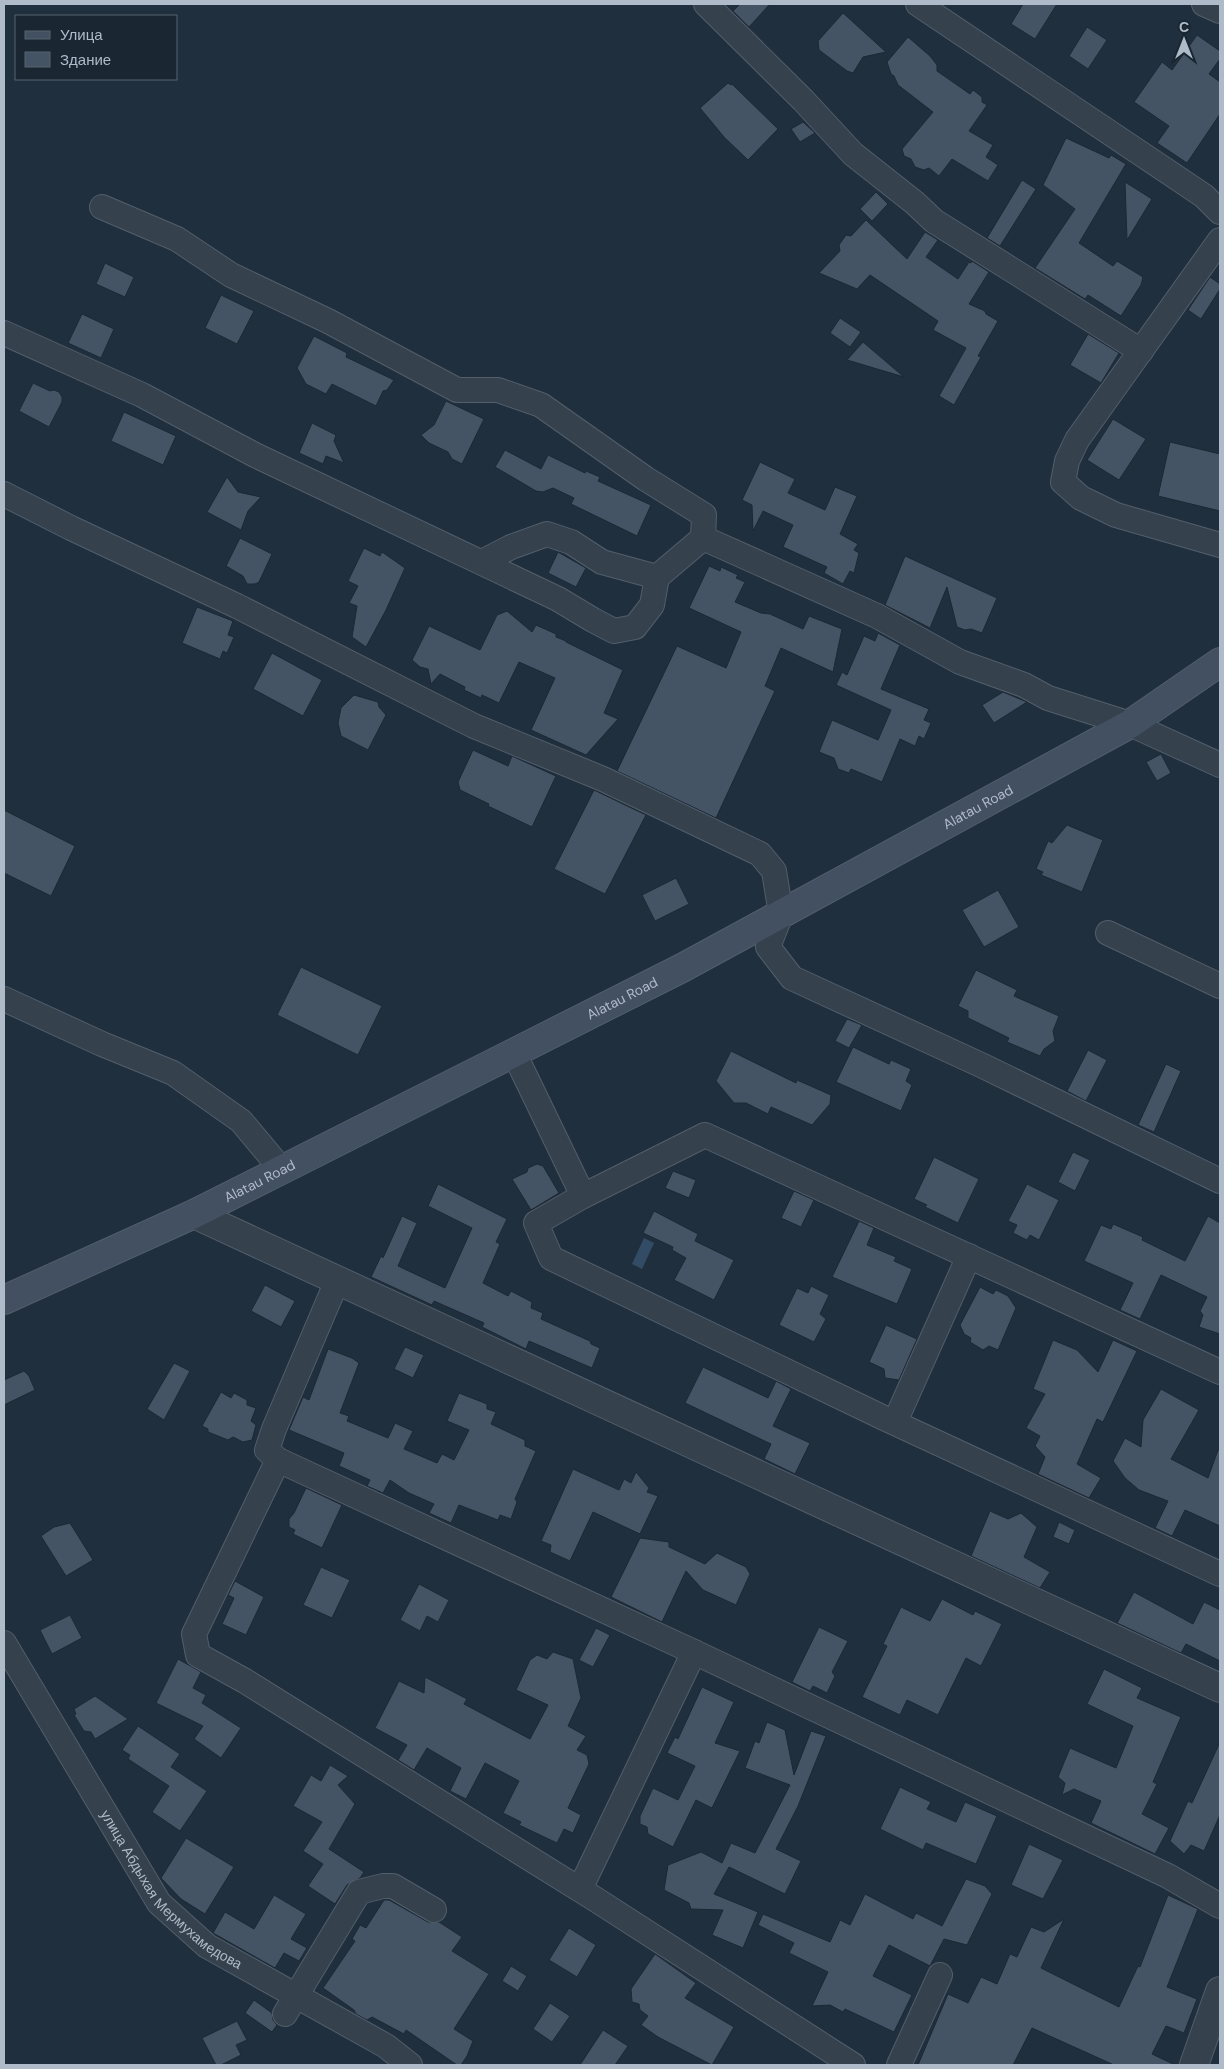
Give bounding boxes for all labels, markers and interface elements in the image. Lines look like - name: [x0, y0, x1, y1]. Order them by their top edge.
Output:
- legend: [15, 15, 178, 80]
- north arrow: [1159, 15, 1209, 65]
- text: С: [1179, 18, 1189, 36]
- text: Улица: [60, 25, 103, 45]
- text: Здание: [60, 50, 111, 70]
- street label: Alatau Road: [940, 780, 1016, 833]
- street label: Alatau Road: [584, 973, 661, 1024]
- street label: Alatau Road: [221, 1155, 298, 1206]
- street label: улица Абдыхая Мермухамедова: [97, 1807, 246, 1973]

